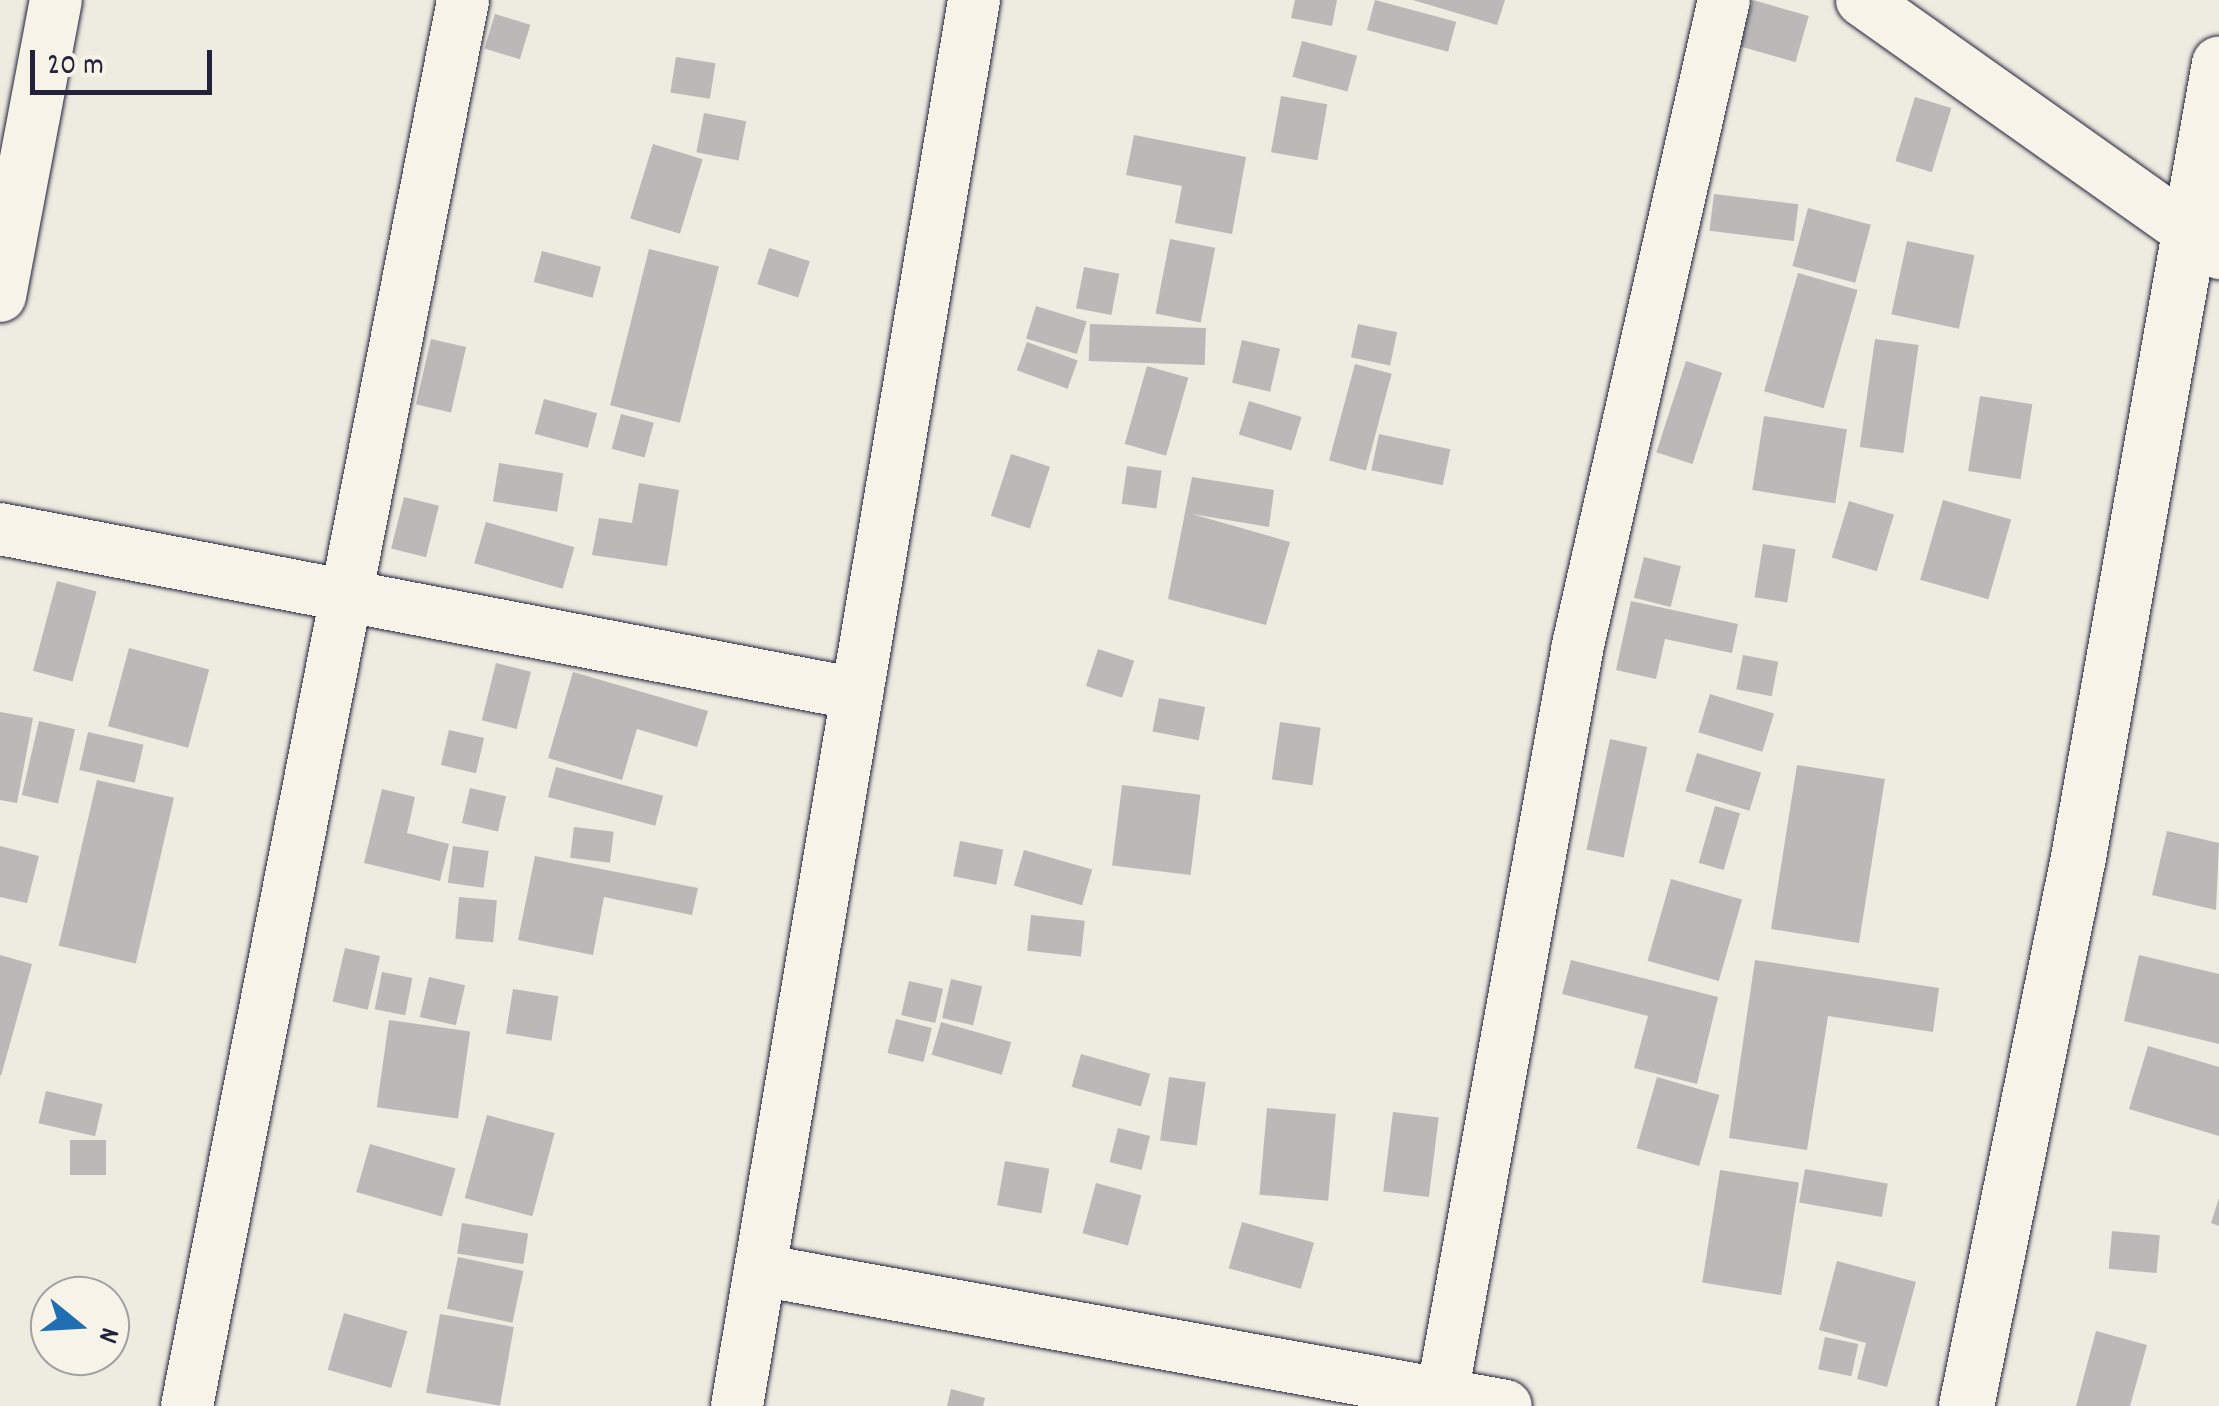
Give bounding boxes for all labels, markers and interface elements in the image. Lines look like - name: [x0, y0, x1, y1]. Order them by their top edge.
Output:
- scale bar: [35, 30, 218, 92]
- text: 20 m: [47, 46, 104, 89]
- north arrow: [30, 1276, 130, 1376]
- text: N: [85, 1322, 128, 1347]

